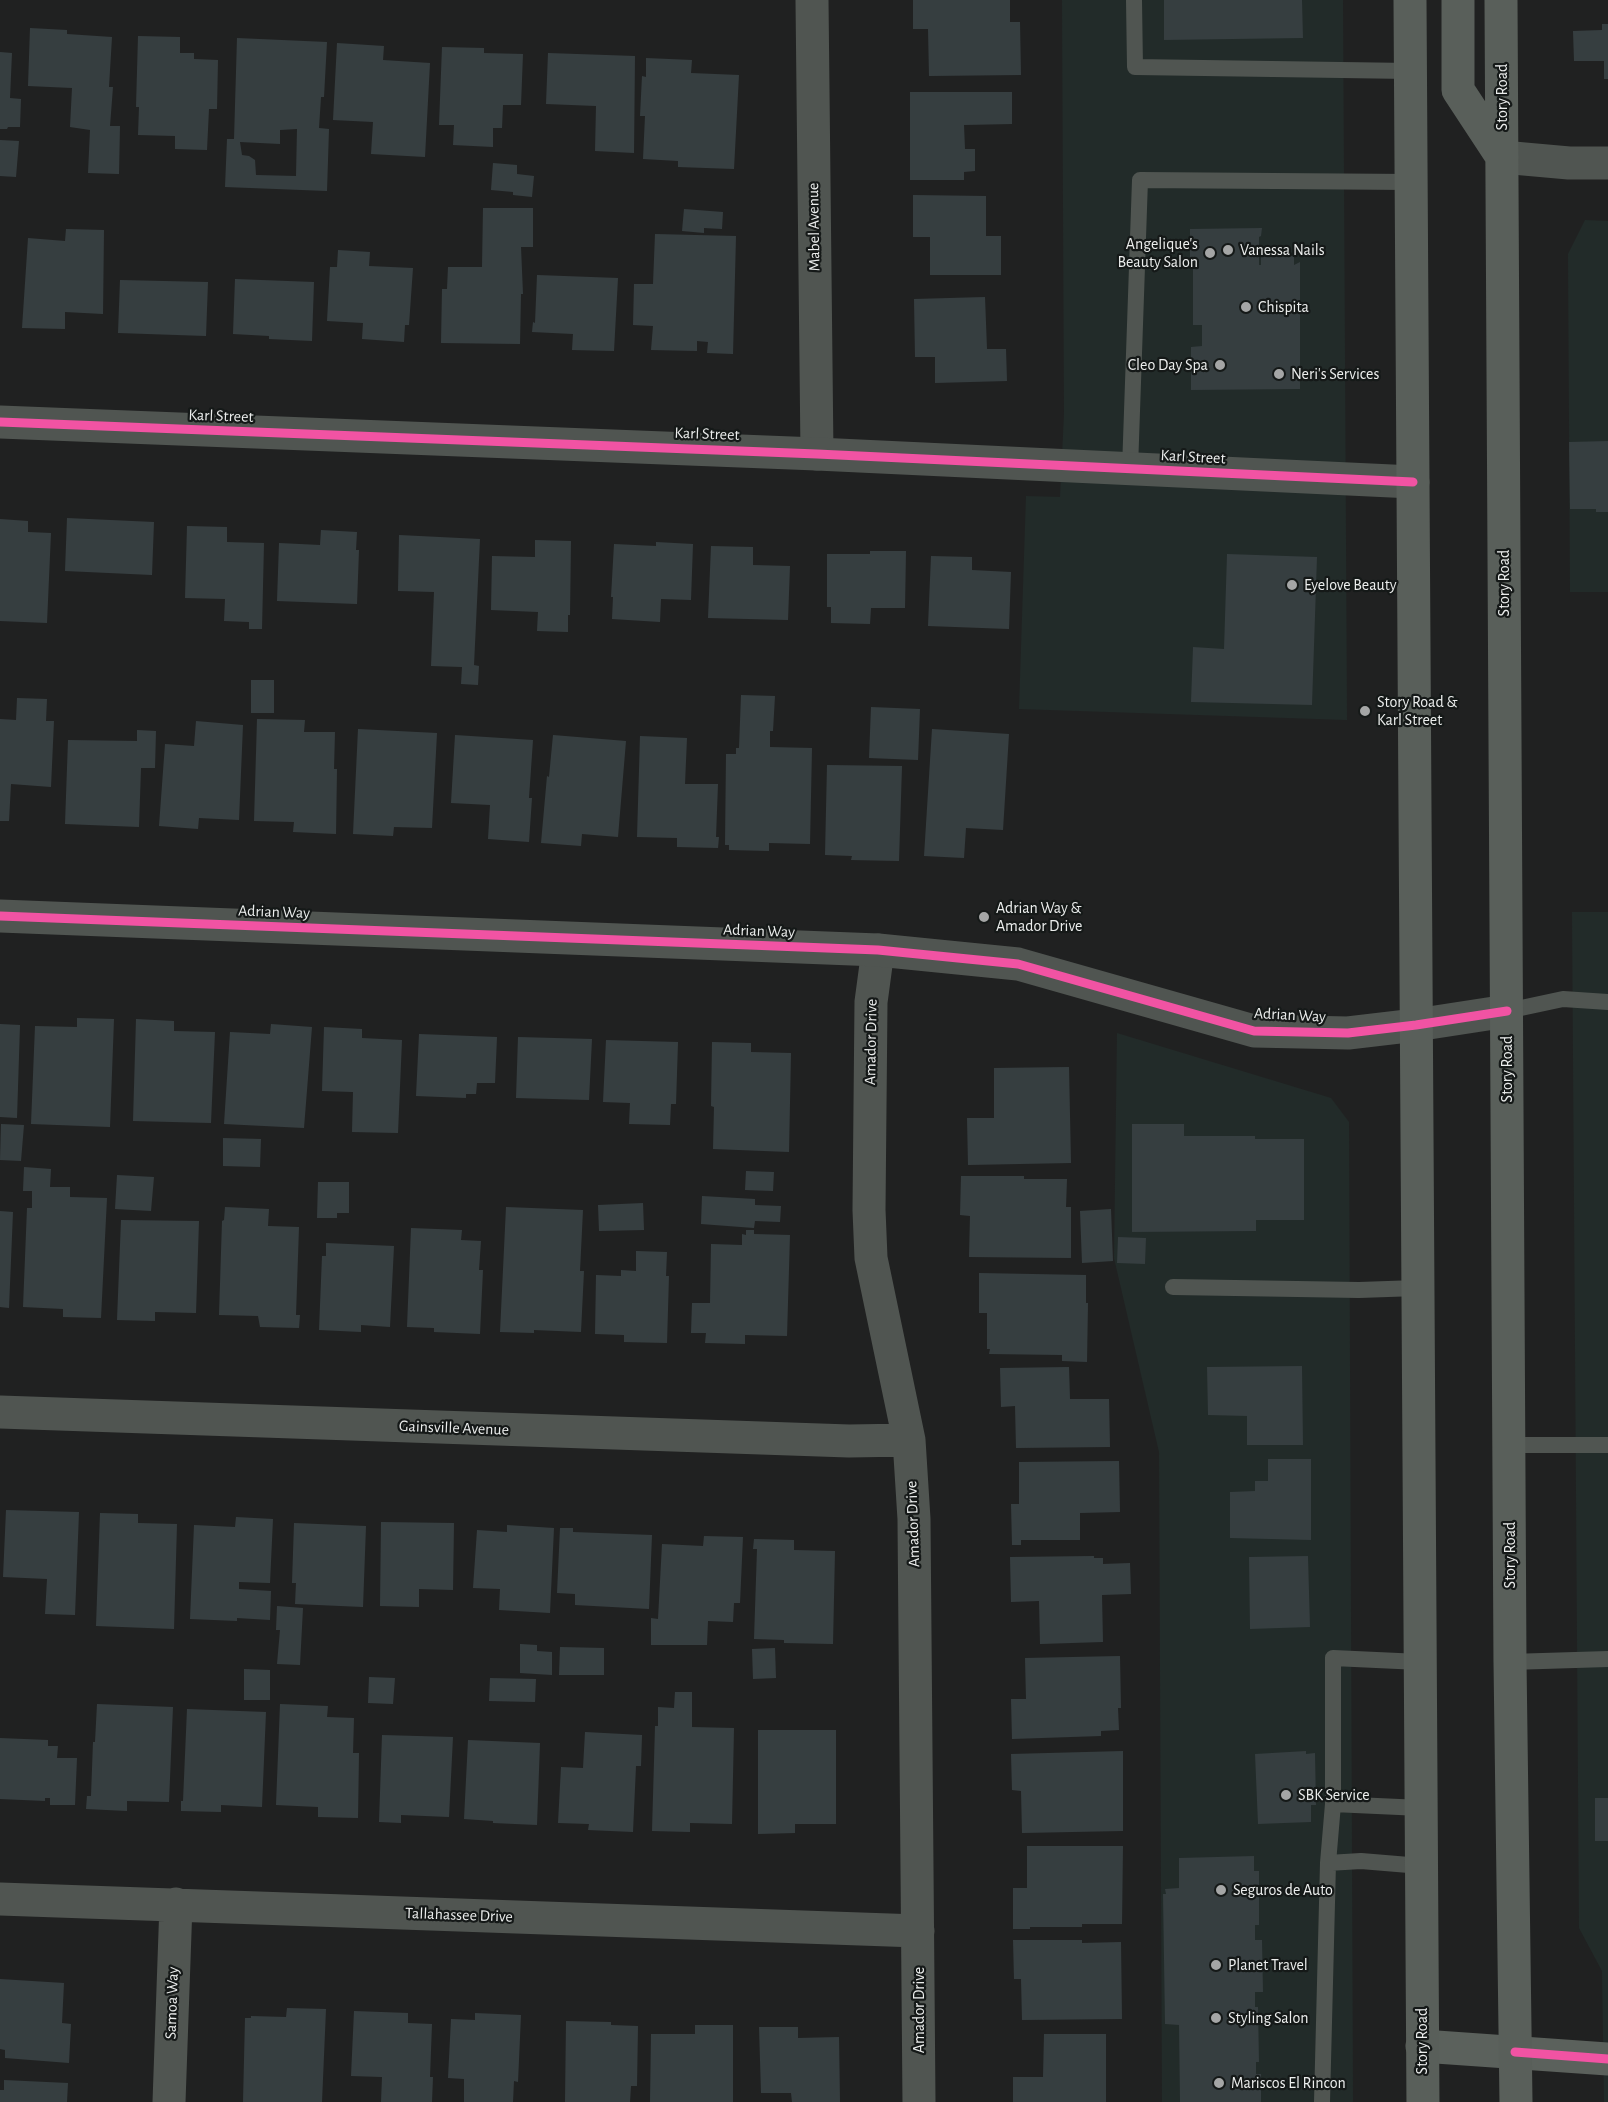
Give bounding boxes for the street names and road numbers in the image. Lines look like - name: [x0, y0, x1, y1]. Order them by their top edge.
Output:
- street label: Story Road: [1492, 64, 1512, 130]
- street label: Mabel Avenue: [804, 182, 824, 272]
- street label: Karl Street: [188, 405, 254, 427]
- street label: Karl Street: [674, 423, 740, 445]
- street label: Karl Street: [1160, 446, 1226, 468]
- street label: Story Road: [1494, 550, 1514, 616]
- street label: Adrian Way: [238, 901, 310, 923]
- street label: Adrian Way: [723, 920, 795, 942]
- street label: Amador Drive: [861, 999, 881, 1085]
- street label: Adrian Way: [1254, 1004, 1326, 1026]
- street label: Story Road: [1497, 1036, 1517, 1102]
- street label: Gainsville Avenue: [399, 1416, 509, 1440]
- street label: Amador Drive: [902, 1481, 924, 1567]
- street label: Story Road: [1500, 1522, 1520, 1588]
- street label: Tallahassee Drive: [405, 1904, 513, 1926]
- street label: Samoa Way: [161, 1966, 183, 2040]
- street label: Amador Drive: [909, 1967, 929, 2053]
- street label: Story Road: [1412, 2008, 1432, 2074]

